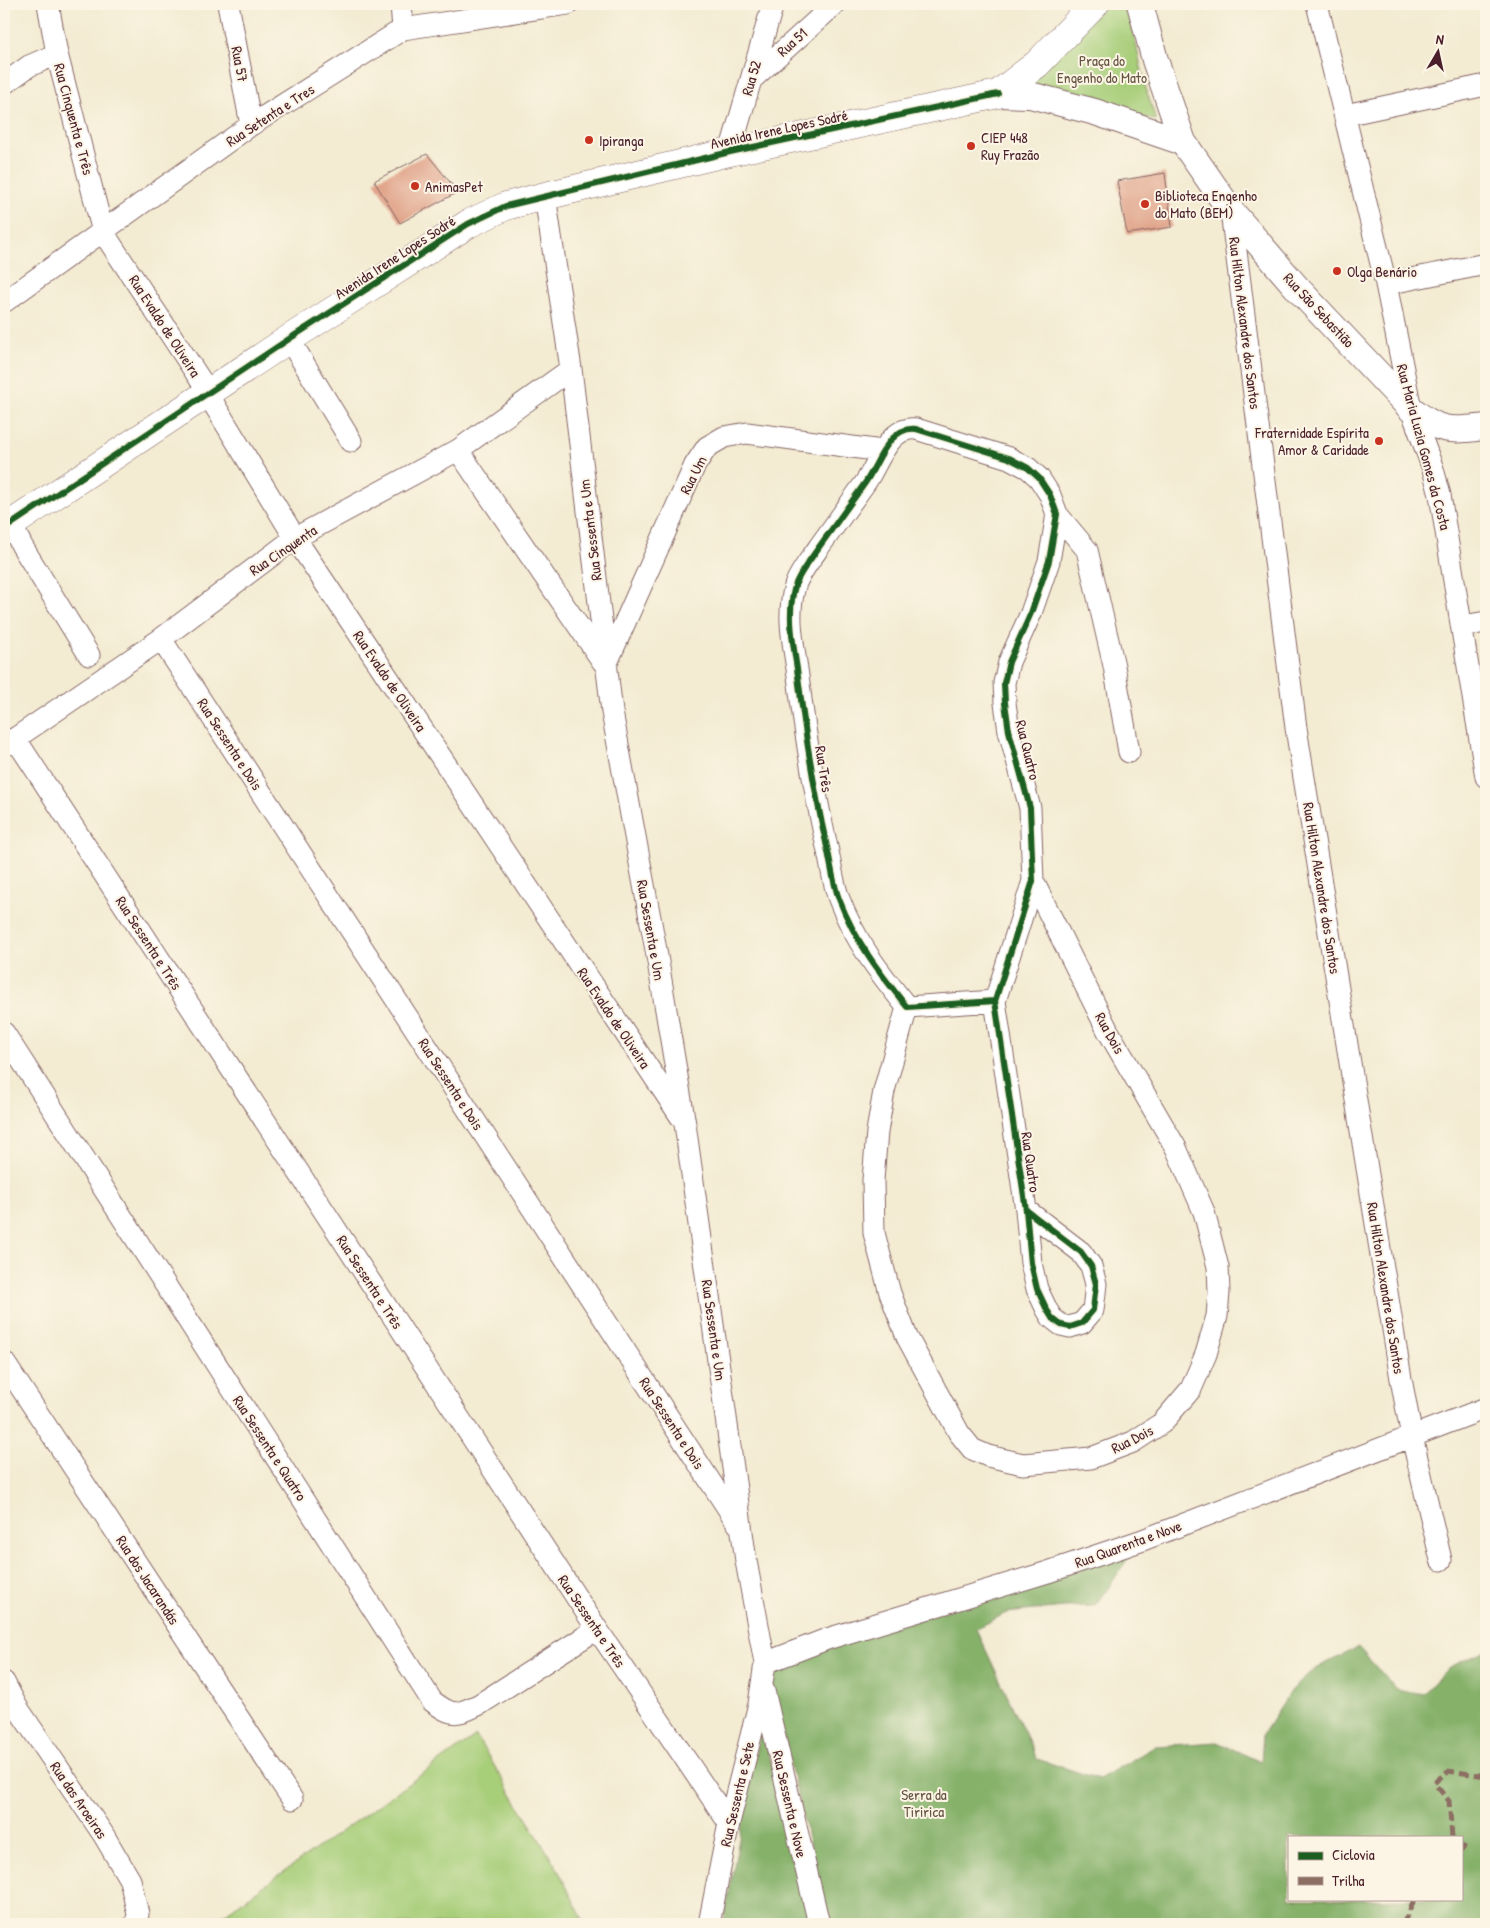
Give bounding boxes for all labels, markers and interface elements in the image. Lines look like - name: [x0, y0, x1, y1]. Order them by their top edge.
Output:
- street label: Rua 51: [772, 23, 812, 61]
- north arrow: [1412, 28, 1462, 78]
- text: N: [1435, 29, 1446, 49]
- street label: Rua 57: [226, 44, 254, 84]
- park label: Praça do Engenho do Mato: [1057, 50, 1147, 88]
- street label: Rua 52: [736, 58, 766, 98]
- street label: Rua Cinquenta e Três: [49, 61, 99, 177]
- street label: Rua Setenta e Tres: [222, 78, 318, 151]
- street label: Avenida Irene Lopes Sodré: [708, 104, 850, 154]
- place label: CIEP 448 Ruy Frazão: [981, 127, 1039, 165]
- place label: Ipiranga: [599, 130, 643, 151]
- marker: Ipiranga: [583, 134, 595, 146]
- marker: CIEP 448 Ruy Frazão: [965, 140, 977, 152]
- place label: AnimasPet: [425, 176, 484, 197]
- marker: AnimasPet: [409, 180, 421, 192]
- place label: Biblioteca Engenho do Mato (BEM): [1155, 185, 1257, 223]
- marker: Biblioteca Engenho do Mato (BEM): [1139, 198, 1151, 210]
- street label: Avenida Irene Lopes Sodré: [331, 210, 459, 304]
- street label: Rua Hilton Alexandre dos Santos: [1224, 236, 1266, 411]
- place label: Olga Benário: [1347, 261, 1417, 282]
- marker: Olga Benário: [1331, 265, 1343, 277]
- street label: Rua São Sebastião: [1279, 268, 1359, 352]
- street label: Rua Evaldo de Oliveira: [124, 271, 206, 381]
- street label: Rua Maria Luzia Gomes da Costa: [1392, 362, 1456, 532]
- place label: Fraternidade Espírita Amor & Caridade: [1254, 422, 1369, 460]
- marker: Fraternidade Espírita Amor & Caridade: [1373, 435, 1385, 447]
- street label: Rua Um: [674, 452, 712, 498]
- street label: Rua Sessenta e Um: [573, 478, 607, 582]
- street label: Rua Cinquenta: [245, 520, 321, 580]
- street label: Rua Evaldo de Oliveira: [348, 626, 432, 736]
- street label: Rua Sessenta e Dois: [192, 694, 268, 794]
- street label: Rua Quatro: [1010, 718, 1046, 782]
- street label: Rua Três: [810, 744, 838, 794]
- street label: Rua Hilton Alexandre dos Santos: [1298, 801, 1346, 975]
- street label: Rua Sessenta e Um: [632, 878, 670, 982]
- street label: Rua Sessenta e Três: [111, 892, 187, 994]
- street label: Rua Evaldo de Oliveira: [572, 963, 656, 1073]
- street label: Rua Dois: [1090, 1008, 1130, 1058]
- street label: Rua Sessenta e Dois: [413, 1034, 489, 1134]
- street label: Rua Quatro: [1016, 1130, 1046, 1194]
- street label: Rua Hilton Alexandre dos Santos: [1362, 1201, 1410, 1375]
- street label: Rua Sessenta e Três: [332, 1231, 408, 1333]
- street label: Rua Sessenta e Um: [697, 1278, 731, 1382]
- street label: Rua Sessenta e Dois: [634, 1373, 710, 1473]
- street label: Rua Sessenta e Quatro: [228, 1391, 312, 1505]
- street label: Rua Dois: [1107, 1419, 1157, 1458]
- street label: Rua Quarenta e Nove: [1072, 1515, 1184, 1573]
- street label: Rua dos Jacarandás: [111, 1531, 185, 1629]
- street label: Rua Sessenta e Três: [553, 1570, 631, 1672]
- street label: Rua Sessenta e Sete: [715, 1739, 759, 1849]
- street label: Rua Sessenta e Nove: [767, 1748, 813, 1860]
- street label: Rua das Aroeiras: [45, 1757, 113, 1843]
- park label: Serra da Tiririca: [901, 1784, 947, 1822]
- legend: [1288, 1836, 1462, 1900]
- text: Ciclovia: [1332, 1844, 1375, 1865]
- text: Trilha: [1332, 1870, 1364, 1891]

